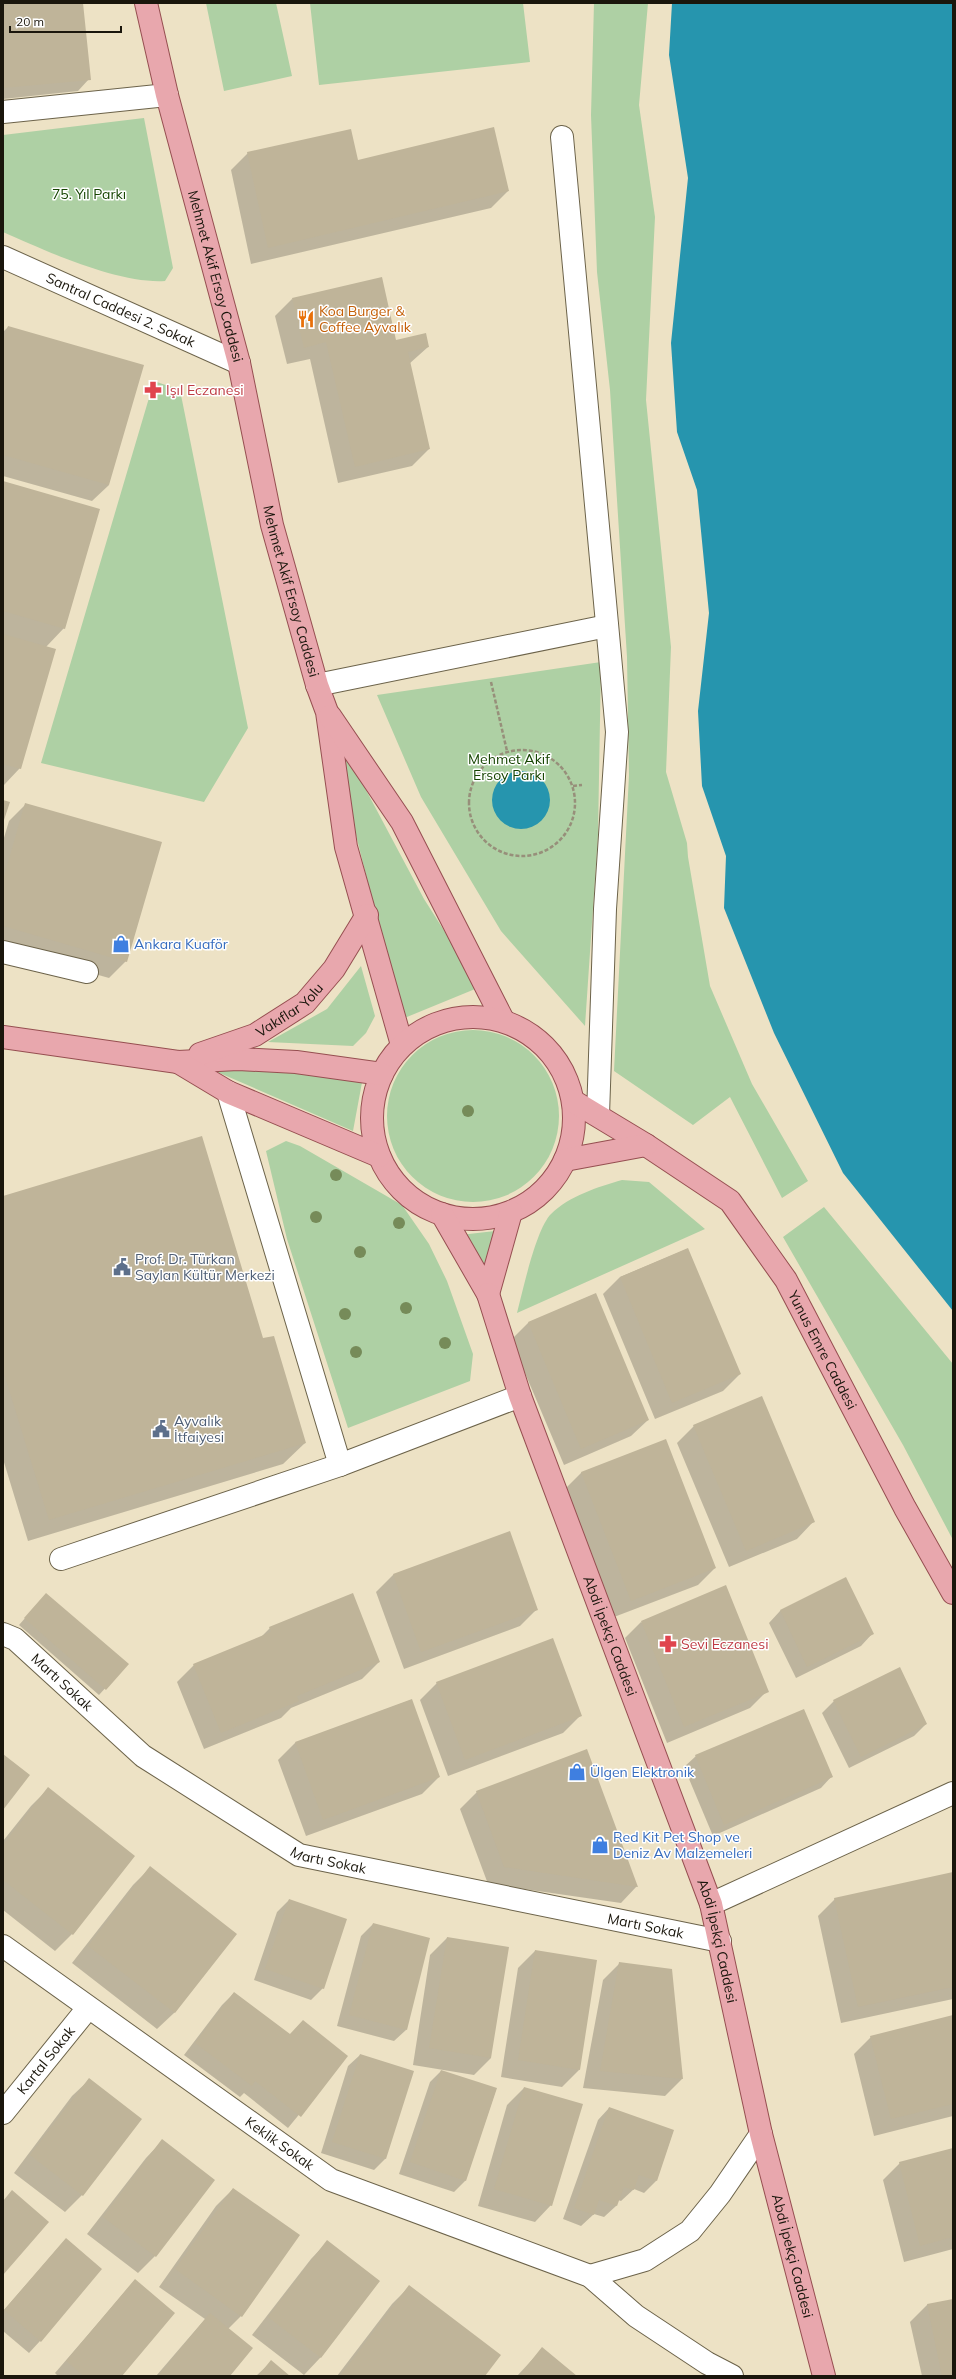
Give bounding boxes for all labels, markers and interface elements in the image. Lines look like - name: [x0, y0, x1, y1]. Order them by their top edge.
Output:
- scale bar: [10, 8, 121, 34]
- text: 20 m: [16, 14, 44, 29]
- park label: 75. Yıl Parkı: [52, 185, 126, 203]
- street label: Mehmet Akif Ersoy Caddesi: [184, 188, 247, 364]
- street label: Santral Caddesi 2. Sokak: [43, 269, 199, 351]
- place label: Koa Burger & Coffee Ayvalık: [319, 302, 412, 336]
- restaurant icon: Koa Burger & Coffee Ayvalık: [296, 309, 316, 329]
- pharmacy icon: Işıl Eczanesi: [143, 380, 163, 400]
- place label: Işıl Eczanesi: [166, 381, 244, 399]
- street label: Mehmet Akif Ersoy Caddesi: [259, 504, 323, 679]
- park label: Mehmet Akif Ersoy Parkı: [468, 750, 550, 784]
- shop icon: Ankara Kuaför: [111, 934, 131, 954]
- place label: Ankara Kuaför: [134, 935, 229, 953]
- street label: Vakıflar Yolu: [253, 979, 327, 1041]
- place label: Prof. Dr. Türkan Saylan Kültür Merkezi: [135, 1250, 275, 1284]
- public building icon: Prof. Dr. Türkan Saylan Kültür Merkezi: [112, 1257, 132, 1277]
- street label: Yunus Emre Caddesi: [784, 1287, 861, 1413]
- place label: Ayvalık İtfaiyesi: [174, 1412, 224, 1446]
- public building icon: Ayvalık İtfaiyesi: [151, 1419, 171, 1439]
- street label: Abdi İpekçi Caddesi: [579, 1573, 641, 1698]
- pharmacy icon: Sevi Eczanesi: [658, 1634, 678, 1654]
- place label: Sevi Eczanesi: [681, 1635, 768, 1653]
- street label: Martı Sokak: [28, 1649, 97, 1715]
- shop icon: Ülgen Elektronik: [567, 1762, 587, 1782]
- place label: Ülgen Elektronik: [590, 1763, 695, 1781]
- place label: Red Kit Pet Shop ve Deniz Av Malzemeleri: [613, 1828, 752, 1862]
- shop icon: Red Kit Pet Shop ve Deniz Av Malzemeleri: [590, 1835, 610, 1855]
- street label: Martı Sokak: [287, 1843, 369, 1878]
- street label: Abdi İpekçi Caddesi: [693, 1876, 741, 2005]
- street label: Martı Sokak: [606, 1909, 686, 1943]
- street label: Kartal Sokak: [13, 2022, 79, 2098]
- street label: Keklik Sokak: [242, 2113, 318, 2175]
- street label: Abdi İpekçi Caddesi: [768, 2192, 817, 2320]

